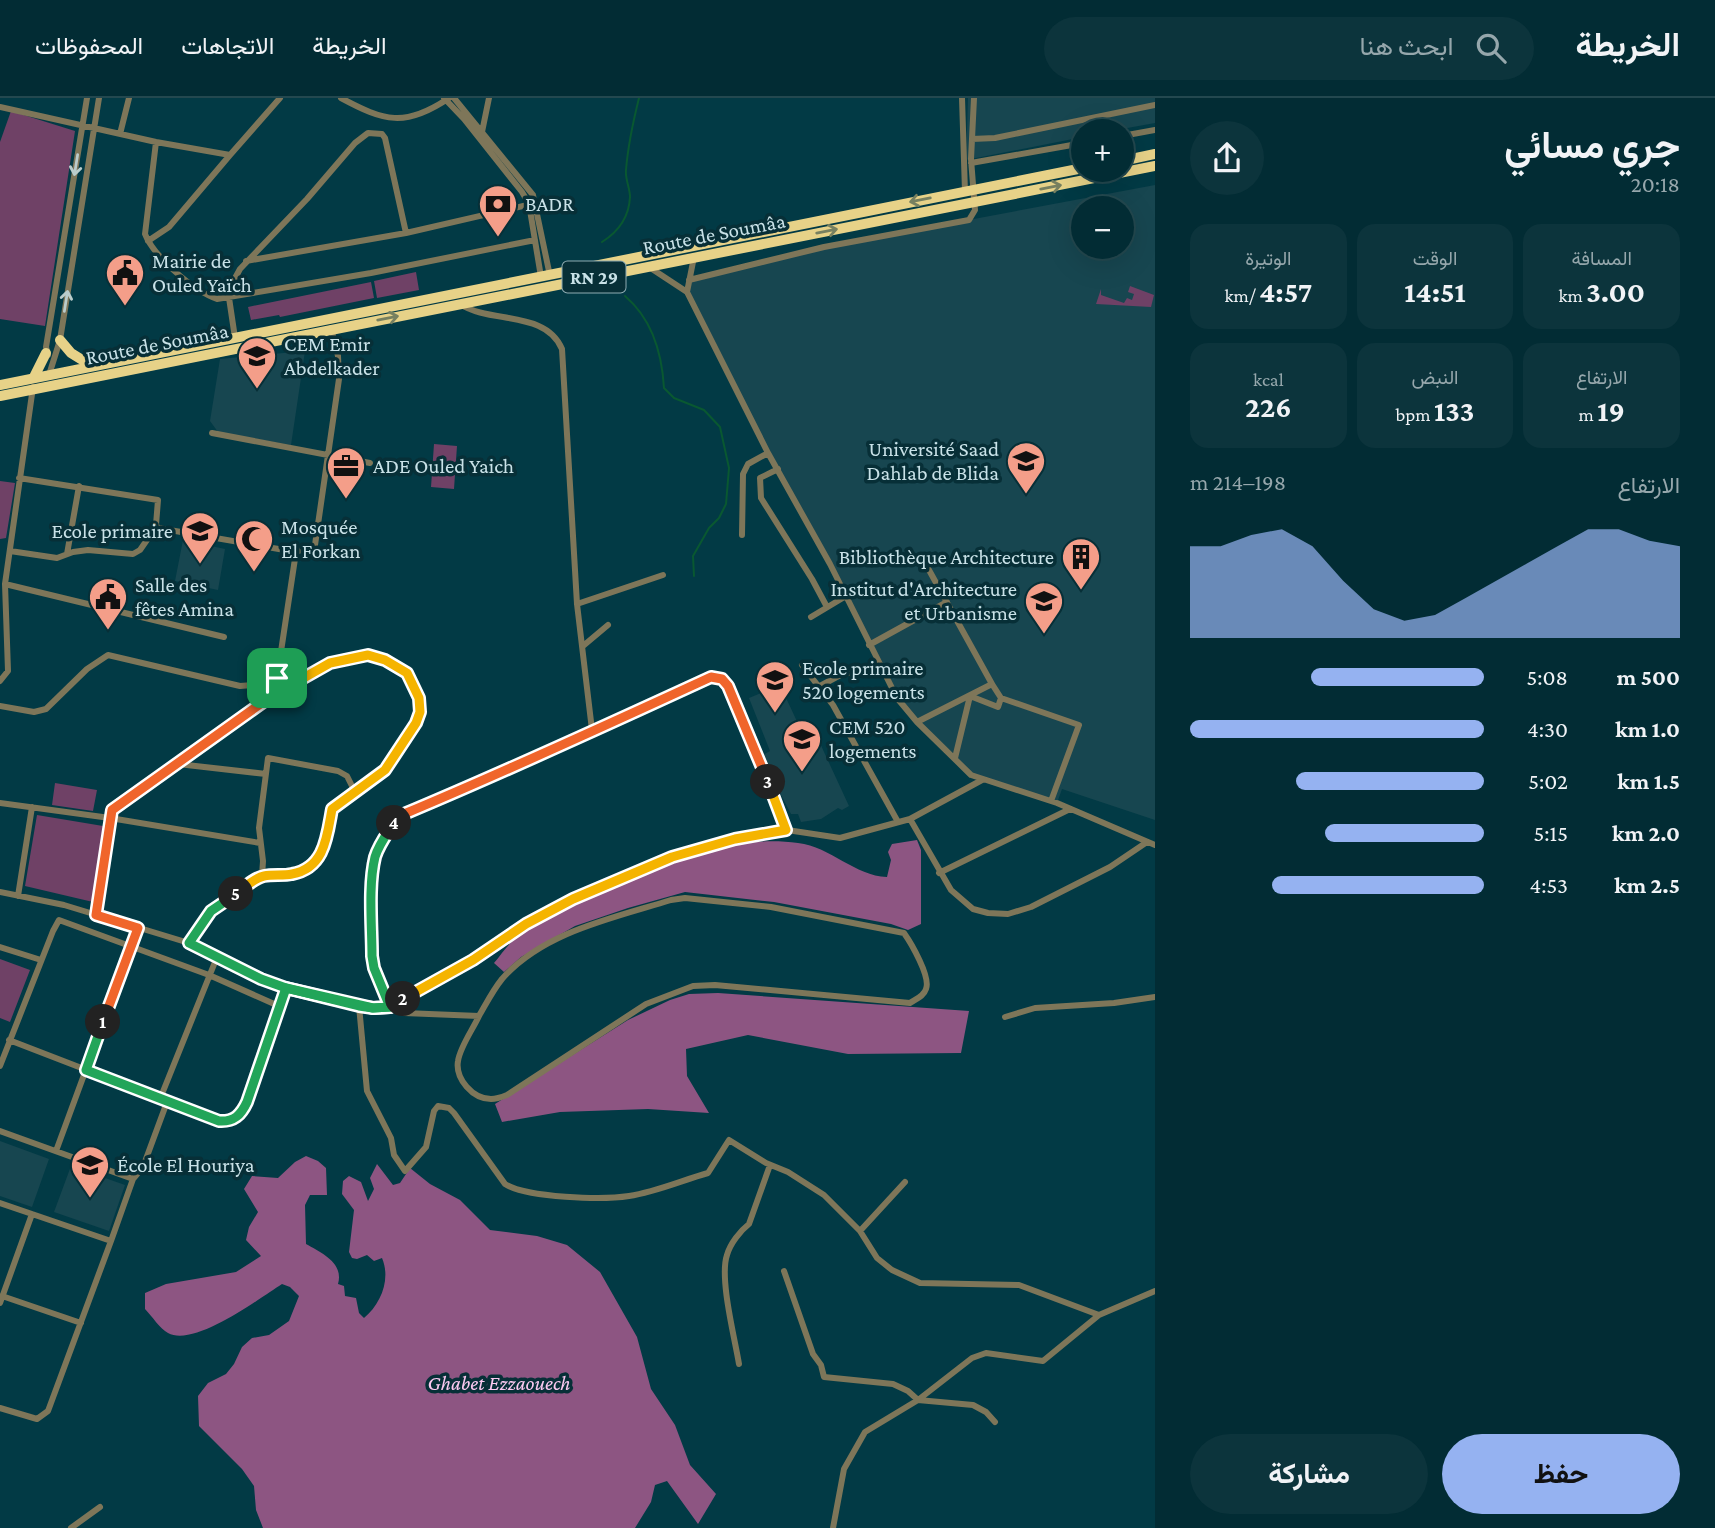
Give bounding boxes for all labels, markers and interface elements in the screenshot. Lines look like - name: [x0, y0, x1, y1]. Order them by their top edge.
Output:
- search box: [1044, 17, 1534, 80]
- text: الخريطة: [1576, 26, 1680, 63]
- icon: search: [1472, 29, 1510, 67]
- text: المحفوظات: [35, 32, 143, 59]
- text: الاتجاهات: [181, 32, 274, 59]
- text: الخريطة: [312, 32, 387, 59]
- text: ابحث هنا: [1359, 32, 1454, 61]
- map controls: [1071, 119, 1134, 259]
- button: +: [1071, 119, 1134, 182]
- button: share: [1190, 121, 1264, 195]
- text: جري مسائي: [1504, 124, 1680, 166]
- one-way arrow: [69, 153, 82, 176]
- text: 20:18: [1631, 171, 1680, 197]
- one-way arrow: [1039, 179, 1062, 193]
- bank icon: BADR: [477, 183, 519, 238]
- place label: BADR: [525, 192, 574, 216]
- one-way arrow: [909, 193, 932, 207]
- button: −: [1071, 196, 1134, 259]
- street label: Route de Soumâa: [641, 208, 788, 260]
- one-way arrow: [815, 224, 838, 237]
- text: الوتيرة: [1245, 248, 1292, 269]
- text: الوقت: [1413, 248, 1457, 269]
- text: المسافة: [1572, 248, 1632, 269]
- place label: Mairie de Ouled Yaïch: [152, 249, 252, 297]
- public building icon: Mairie de Ouled Yaïch: [104, 252, 146, 307]
- road number: RN 29: [562, 262, 626, 293]
- text: 4:57: [1259, 275, 1312, 308]
- text: 14:51: [1404, 275, 1466, 308]
- text: 3.00: [1586, 275, 1645, 308]
- text: /km: [1224, 285, 1259, 306]
- text: km: [1558, 285, 1586, 306]
- one-way arrow: [59, 290, 72, 313]
- one-way arrow: [376, 310, 399, 324]
- street label: Route de Soumâa: [84, 318, 231, 370]
- place label: CEM Emir Abdelkader: [284, 332, 380, 380]
- school or university icon: CEM Emir Abdelkader: [236, 335, 278, 390]
- text: النبض: [1412, 367, 1459, 388]
- text: الارتفاع: [1576, 367, 1627, 388]
- text: kcal: [1253, 369, 1284, 390]
- text: 226: [1245, 390, 1292, 423]
- text: 133: [1434, 394, 1474, 427]
- text: 19: [1597, 394, 1625, 427]
- text: bpm: [1396, 404, 1434, 425]
- text: m: [1578, 404, 1597, 425]
- place label: Université Saad Dahlab de Blida: [867, 437, 999, 485]
- school or university icon: Université Saad Dahlab de Blida: [1005, 440, 1047, 495]
- office icon: ADE Ouled Yaich: [325, 445, 367, 500]
- place label: ADE Ouled Yaich: [373, 454, 514, 478]
- text: 198–214 m: [1190, 469, 1286, 495]
- text: الارتفاع: [1618, 472, 1680, 498]
- school or university icon: Ecole primaire: [179, 510, 221, 565]
- place label: Mosquée El Forkan: [281, 515, 360, 563]
- mosque icon: Mosquée El Forkan: [233, 518, 275, 573]
- place label: Ecole primaire: [52, 519, 173, 543]
- building icon: Bibliothèque Architecture: [1060, 536, 1102, 591]
- place label: Bibliothèque Architecture: [839, 545, 1054, 569]
- place label: Salle des fêtes Amina: [135, 573, 234, 621]
- public building icon: Salle des fêtes Amina: [87, 576, 129, 631]
- place label: Institut d'Architecture et Urbanisme: [831, 577, 1017, 625]
- school or university icon: Institut d'Architecture et Urbanisme: [1023, 580, 1065, 635]
- pin: [247, 648, 307, 708]
- place label: Ecole primaire 520 logements: [802, 656, 925, 704]
- icon: arrive: [258, 659, 296, 697]
- school or university icon: Ecole primaire 520 logements: [754, 659, 796, 714]
- text: 5:08: [1527, 664, 1568, 690]
- text: 500 m: [1617, 664, 1680, 690]
- place label: CEM 520 logements: [829, 715, 917, 763]
- text: 4:30: [1527, 716, 1568, 742]
- text: 1.0 km: [1615, 716, 1680, 742]
- school or university icon: CEM 520 logements: [781, 718, 823, 773]
- pin: 3: [750, 764, 786, 800]
- text: 5:02: [1528, 768, 1568, 794]
- text: 1.5 km: [1617, 768, 1680, 794]
- text: 3: [763, 771, 772, 792]
- pin: 4: [376, 806, 412, 840]
- text: 4: [388, 812, 399, 833]
- text: 5:15: [1533, 820, 1568, 846]
- text: 2.0 km: [1612, 820, 1680, 846]
- text: 4:53: [1530, 872, 1568, 898]
- text: 2.5 km: [1614, 872, 1680, 898]
- pin: 5: [218, 876, 254, 912]
- text: 5: [231, 883, 240, 904]
- pin: 2: [386, 982, 420, 1016]
- text: 2: [398, 988, 407, 1009]
- pin: 1: [86, 1004, 120, 1040]
- text: 1: [99, 1011, 106, 1032]
- school or university icon: École El Houriya: [69, 1144, 111, 1199]
- place label: École El Houriya: [117, 1153, 255, 1177]
- park label: Ghabet Ezzaouech: [428, 1371, 570, 1395]
- button: مشاركة: [1190, 1434, 1428, 1514]
- button: حفظ: [1442, 1434, 1680, 1514]

